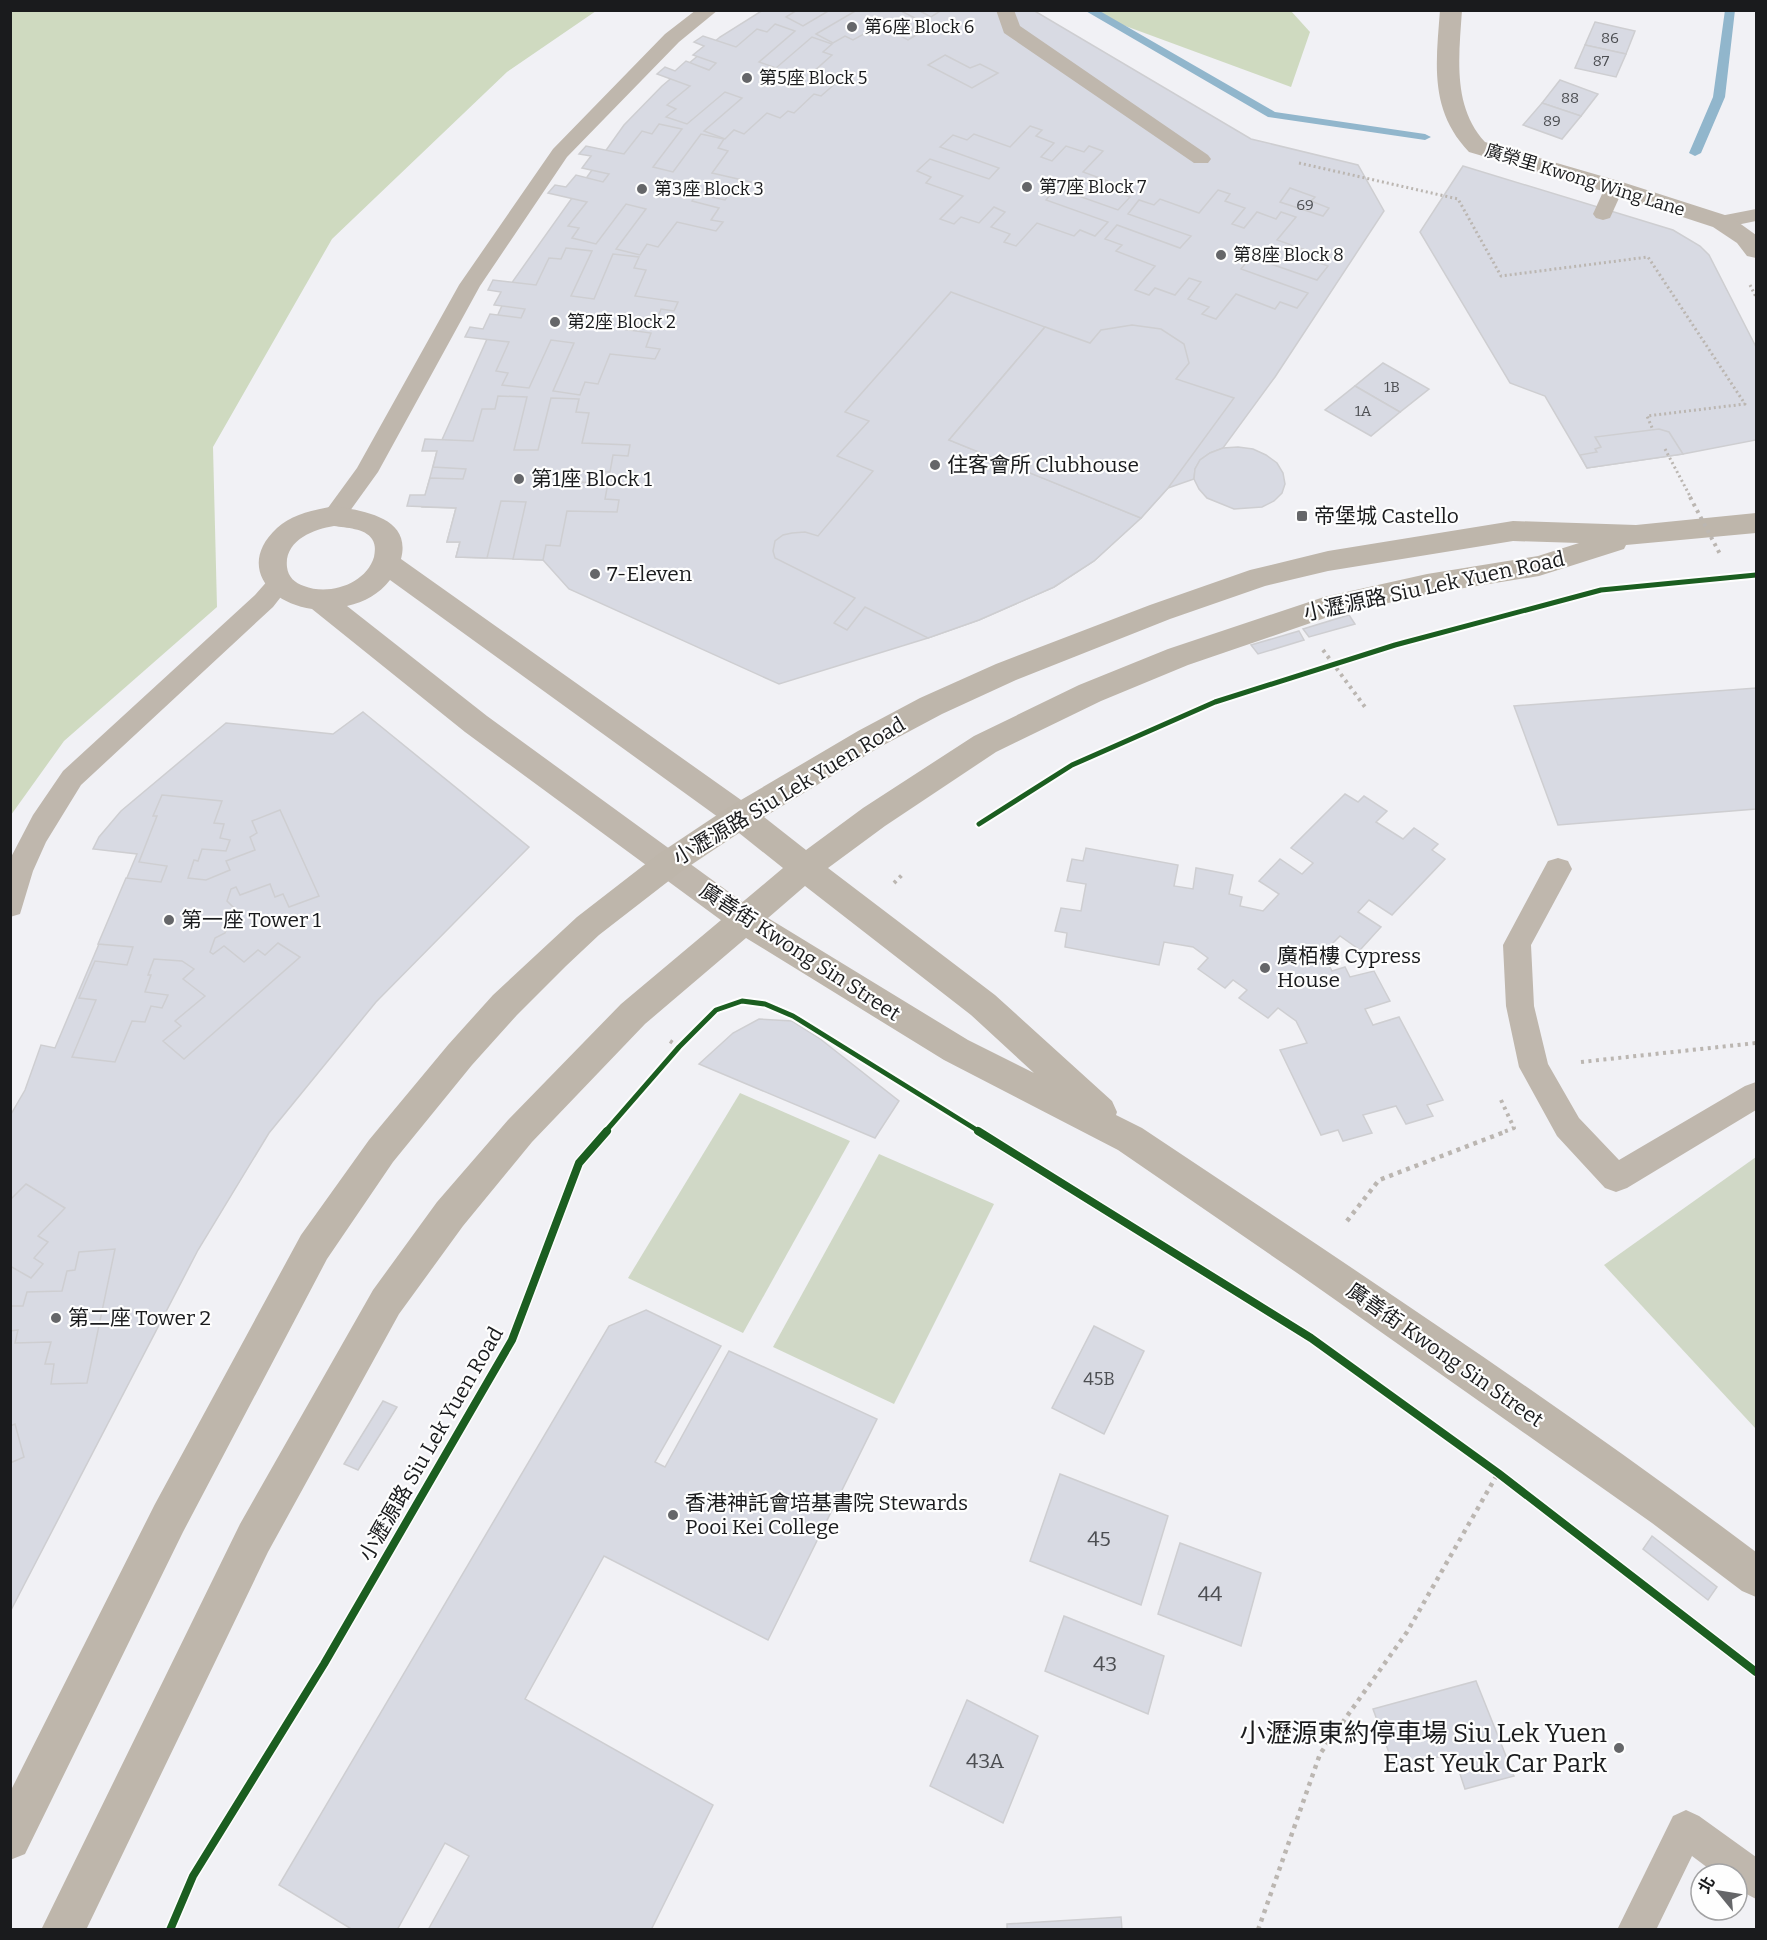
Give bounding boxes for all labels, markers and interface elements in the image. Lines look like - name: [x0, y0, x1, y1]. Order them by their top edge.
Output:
- place label: 第6座 Block 6: [864, 16, 974, 38]
- marker: 第6座 Block 6: [845, 20, 859, 34]
- house number: 86: [1601, 29, 1619, 47]
- house number: 87: [1593, 52, 1610, 70]
- place label: 第5座 Block 5: [759, 67, 867, 89]
- marker: 第5座 Block 5: [740, 71, 754, 85]
- house number: 88: [1561, 89, 1579, 107]
- house number: 89: [1543, 112, 1561, 130]
- street label: 廣榮里 Kwong Wing Lane: [1482, 139, 1688, 221]
- place label: 第7座 Block 7: [1039, 176, 1146, 198]
- place label: 第3座 Block 3: [654, 178, 764, 200]
- marker: 第7座 Block 7: [1020, 180, 1034, 194]
- marker: 第3座 Block 3: [635, 182, 649, 196]
- house number: 69: [1296, 196, 1314, 214]
- place label: 第8座 Block 8: [1233, 244, 1344, 266]
- marker: 第8座 Block 8: [1214, 248, 1228, 262]
- place label: 第2座 Block 2: [567, 311, 676, 333]
- marker: 第2座 Block 2: [548, 315, 562, 329]
- house number: 1B: [1384, 378, 1400, 396]
- house number: 1A: [1355, 402, 1372, 420]
- place label: 住客會所 Clubhouse: [947, 452, 1139, 478]
- marker: 住客會所 Clubhouse: [928, 458, 942, 472]
- place label: 第1座 Block 1: [531, 466, 653, 492]
- marker: 第1座 Block 1: [512, 472, 526, 486]
- place label: 帝堡城 Castello: [1314, 503, 1459, 529]
- marker: 帝堡城 Castello: [1295, 509, 1309, 523]
- street label: 小瀝源路 Siu Lek Yuen Road: [1301, 546, 1567, 626]
- place label: 7-Eleven: [607, 561, 692, 587]
- marker: 7-Eleven: [588, 567, 602, 581]
- street label: 小瀝源路 Siu Lek Yuen Road: [668, 711, 910, 871]
- street label: 廣善街 Kwong Sin Street: [695, 877, 906, 1027]
- place label: 第一座 Tower 1: [181, 907, 321, 933]
- marker: 第一座 Tower 1: [162, 913, 176, 927]
- place label: 廣栢樓 Cypress House: [1277, 943, 1421, 993]
- marker: 廣栢樓 Cypress House: [1258, 961, 1272, 975]
- street label: 廣善街 Kwong Sin Street: [1342, 1277, 1549, 1433]
- place label: 第二座 Tower 2: [68, 1305, 211, 1331]
- marker: 第二座 Tower 2: [49, 1311, 63, 1325]
- street label: 小瀝源路 Siu Lek Yuen Road: [353, 1322, 509, 1566]
- house number: 45B: [1083, 1368, 1115, 1390]
- place label: 香港神託會培基書院 Stewards Pooi Kei College: [685, 1490, 968, 1540]
- marker: 香港神託會培基書院 Stewards Pooi Kei College: [666, 1508, 680, 1522]
- house number: 45: [1087, 1526, 1111, 1552]
- house number: 44: [1198, 1581, 1222, 1607]
- house number: 43: [1093, 1651, 1117, 1677]
- place label: 小瀝源東約停車場 Siu Lek Yuen East Yeuk Car Park: [1240, 1718, 1608, 1779]
- marker: 小瀝源東約停車場 Siu Lek Yuen East Yeuk Car Park: [1612, 1741, 1626, 1755]
- house number: 43A: [966, 1748, 1004, 1774]
- north arrow: [1689, 1862, 1749, 1922]
- text: 北: [1694, 1873, 1719, 1896]

